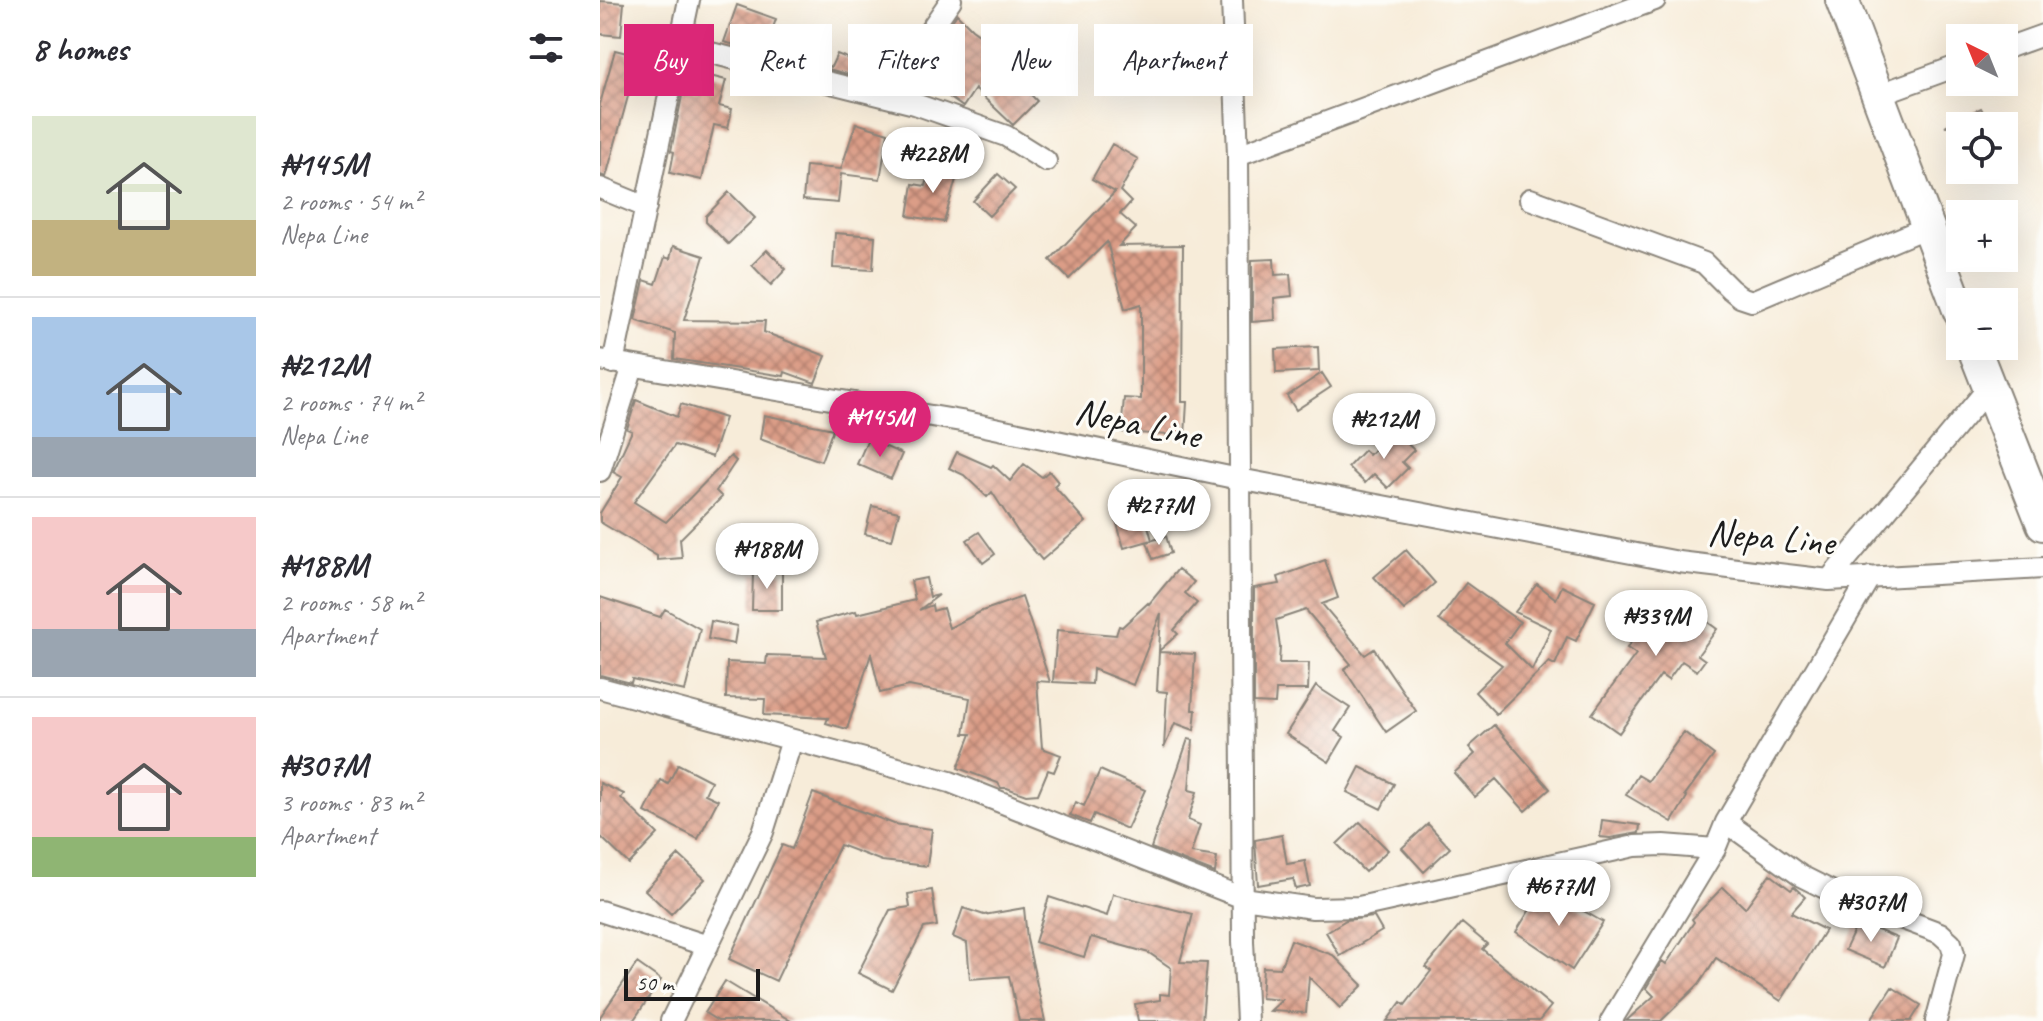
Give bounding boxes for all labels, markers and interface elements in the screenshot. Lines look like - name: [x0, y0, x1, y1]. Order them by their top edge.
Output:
- chip: Buy: [624, 24, 714, 96]
- chip: Rent: [730, 24, 832, 96]
- chip: Filters: [848, 24, 965, 96]
- chip: New: [981, 24, 1078, 96]
- chip: Apartment: [1094, 24, 1253, 96]
- north arrow: [1946, 24, 2018, 96]
- map controls: [1946, 24, 2018, 360]
- icon: filters: [524, 26, 568, 70]
- text: 8 homes: [32, 27, 128, 70]
- button: locate: [1946, 112, 2018, 184]
- pin: ₦228M: [877, 127, 989, 195]
- text: ₦228M: [900, 136, 966, 169]
- text: ₦145M: [280, 142, 367, 185]
- icon: home: [96, 148, 192, 244]
- text: 2 rooms · 54 m²: [280, 185, 421, 218]
- button: +: [1946, 200, 2018, 272]
- text: Nepa Line: [280, 218, 367, 251]
- button: −: [1946, 288, 2018, 360]
- text: ₦212M: [280, 343, 367, 386]
- icon: home: [96, 349, 192, 445]
- text: 2 rooms · 74 m²: [280, 386, 421, 419]
- street label: Nepa Line: [1071, 387, 1208, 460]
- pin: ₦145M: [824, 391, 936, 459]
- pin: ₦212M: [1328, 393, 1440, 461]
- text: ₦145M: [847, 400, 913, 433]
- text: ₦212M: [1351, 402, 1417, 435]
- text: Nepa Line: [280, 419, 367, 452]
- pin: ₦277M: [1103, 479, 1215, 547]
- text: ₦277M: [1126, 488, 1192, 521]
- street label: Nepa Line: [1706, 508, 1839, 566]
- pin: ₦188M: [711, 523, 823, 591]
- text: ₦188M: [734, 532, 800, 565]
- text: ₦188M: [280, 543, 367, 586]
- icon: home: [96, 549, 192, 645]
- text: 2 rooms · 58 m²: [280, 586, 421, 619]
- pin: ₦339M: [1600, 590, 1712, 658]
- text: ₦339M: [1623, 599, 1689, 632]
- text: Apartment: [280, 619, 376, 652]
- text: ₦307M: [280, 743, 367, 786]
- icon: home: [96, 749, 192, 845]
- text: 3 rooms · 83 m²: [280, 786, 421, 819]
- text: Apartment: [280, 819, 376, 852]
- pin: ₦677M: [1503, 860, 1615, 928]
- text: ₦677M: [1525, 869, 1593, 902]
- pin: ₦307M: [1815, 876, 1927, 944]
- text: ₦307M: [1838, 885, 1904, 918]
- scale bar: [624, 965, 760, 1001]
- text: 50 m: [636, 969, 673, 997]

